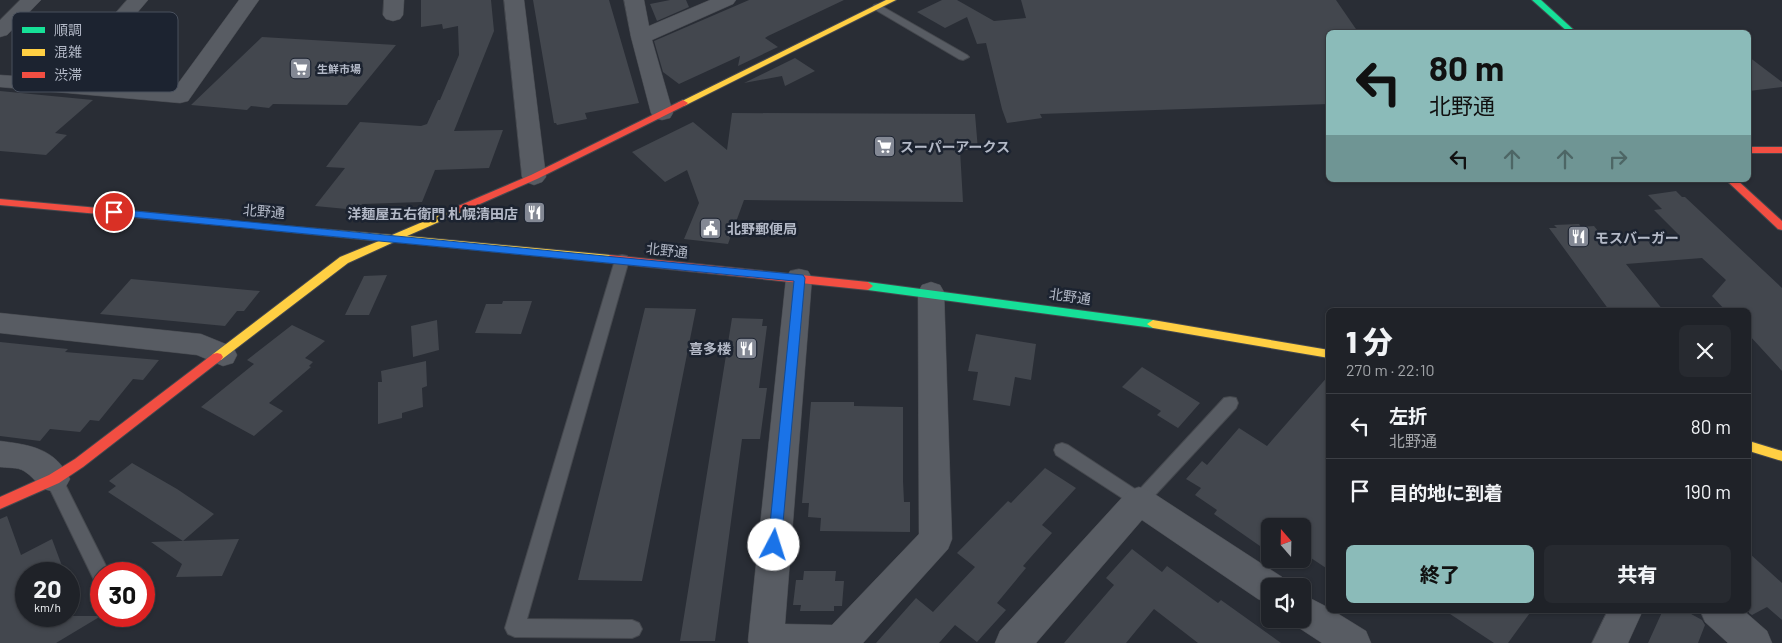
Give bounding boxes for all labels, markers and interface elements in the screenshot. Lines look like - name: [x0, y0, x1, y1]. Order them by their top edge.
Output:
- legend: [12, 12, 178, 92]
- text: 順調: [54, 21, 82, 38]
- text: 混雑: [54, 43, 82, 60]
- text: 80 m: [1429, 46, 1504, 88]
- icon: left: [1346, 50, 1411, 115]
- supermarket icon: 生鮮市場: [289, 56, 313, 80]
- place label: 生鮮市場: [317, 62, 361, 75]
- text: 渋滞: [54, 66, 82, 83]
- text: 北野通: [1429, 92, 1495, 118]
- supermarket icon: スーパーアークス: [872, 134, 896, 158]
- place label: スーパーアークス: [900, 138, 1010, 155]
- icon: left: [1445, 145, 1473, 173]
- icon: ahead: [1498, 145, 1526, 173]
- icon: ahead: [1551, 145, 1579, 173]
- icon: right: [1604, 145, 1632, 173]
- pin: [93, 191, 135, 233]
- icon: arrive: [100, 198, 128, 226]
- street label: 北野通: [242, 201, 286, 221]
- restaurant icon: 洋麺屋五右衛門 札幌清田店: [522, 201, 546, 225]
- place label: 洋麺屋五右衛門 札幌清田店: [347, 205, 518, 222]
- public building icon: 北野郵便局: [699, 216, 723, 240]
- place label: 北野郵便局: [727, 220, 797, 237]
- restaurant icon: モスバーガー: [1567, 225, 1591, 249]
- place label: モスバーガー: [1595, 229, 1679, 246]
- street label: 北野通: [645, 239, 689, 261]
- street label: 北野通: [1048, 285, 1092, 307]
- text: 1 分: [1346, 323, 1393, 359]
- button: close: [1679, 325, 1731, 377]
- restaurant icon: 喜多楼: [735, 336, 759, 360]
- place label: 喜多楼: [689, 340, 732, 357]
- text: 270 m · 22:10: [1346, 360, 1435, 379]
- text: 左折: [1389, 404, 1427, 427]
- icon: left: [1346, 412, 1374, 440]
- text: 80 m: [1691, 415, 1731, 438]
- text: 北野通: [1389, 431, 1437, 450]
- icon: arrive: [1346, 477, 1374, 505]
- text: 190 m: [1684, 480, 1731, 503]
- text: 目的地に到着: [1389, 481, 1503, 504]
- position arrow: [747, 518, 799, 570]
- north arrow: [1261, 518, 1311, 568]
- map controls: [1261, 518, 1311, 628]
- button: 終了: [1346, 545, 1534, 603]
- button: 共有: [1544, 545, 1731, 603]
- speed limit sign: 30: [90, 562, 155, 627]
- text: 20: [33, 573, 62, 603]
- button: sound: [1261, 578, 1311, 628]
- text: km/h: [34, 600, 61, 614]

